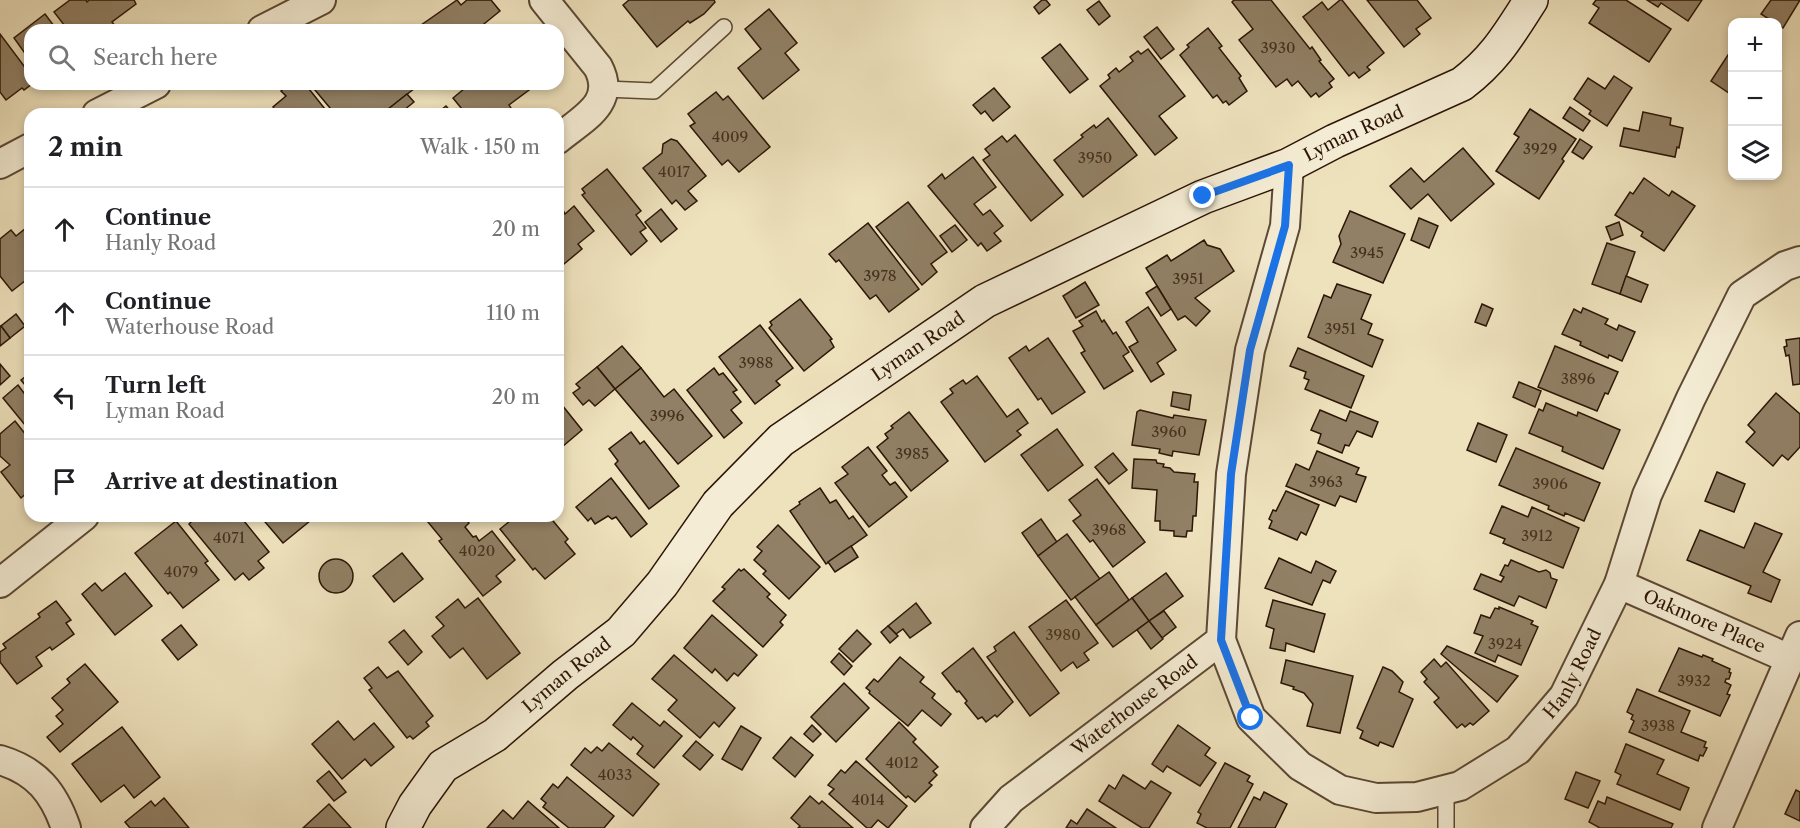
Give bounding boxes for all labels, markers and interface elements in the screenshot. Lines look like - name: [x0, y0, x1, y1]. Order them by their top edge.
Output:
- map controls: [1728, 18, 1782, 180]
- button: +: [1728, 18, 1782, 72]
- search box: [24, 24, 564, 90]
- house number: 3930: [1261, 38, 1295, 57]
- icon: search: [45, 41, 78, 74]
- text: Search here: [93, 44, 218, 71]
- button: −: [1728, 72, 1782, 126]
- street label: Lyman Road: [1300, 101, 1407, 166]
- button: layers: [1728, 126, 1782, 180]
- house number: 4009: [712, 127, 748, 146]
- text: 2 min: [48, 131, 123, 163]
- text: Walk · 150 m: [420, 135, 540, 159]
- house number: 3929: [1523, 139, 1557, 158]
- house number: 3950: [1078, 148, 1112, 167]
- house number: 4017: [658, 162, 691, 181]
- route end: [1189, 182, 1215, 208]
- text: Continue: [105, 204, 211, 231]
- icon: ahead: [48, 213, 81, 246]
- text: 20 m: [492, 217, 540, 241]
- text: Hanly Road: [105, 231, 216, 255]
- house number: 3945: [1350, 243, 1384, 262]
- house number: 3978: [863, 266, 897, 285]
- house number: 3951: [1172, 269, 1204, 288]
- text: Continue: [105, 288, 211, 315]
- icon: ahead: [48, 297, 81, 330]
- text: 110 m: [487, 301, 540, 325]
- street label: Lyman Road: [868, 307, 969, 386]
- text: Waterhouse Road: [105, 315, 274, 339]
- house number: 3951: [1324, 319, 1356, 338]
- house number: 3988: [739, 353, 774, 372]
- house number: 3896: [1561, 369, 1596, 388]
- text: Turn left: [105, 372, 206, 399]
- icon: left: [48, 381, 81, 414]
- text: 20 m: [492, 385, 540, 409]
- text: Lyman Road: [105, 399, 225, 423]
- house number: 3996: [650, 406, 685, 425]
- house number: 3960: [1151, 422, 1187, 441]
- house number: 3985: [895, 444, 929, 463]
- icon: arrive: [48, 465, 81, 498]
- text: Arrive at destination: [105, 468, 338, 495]
- house number: 3963: [1309, 472, 1343, 491]
- house number: 3906: [1532, 474, 1568, 493]
- house number: 3968: [1092, 520, 1126, 539]
- house number: 3912: [1521, 526, 1553, 545]
- house number: 4071: [213, 528, 246, 547]
- house number: 4020: [459, 541, 495, 560]
- house number: 4079: [164, 562, 198, 581]
- street label: Oakmore Place: [1640, 585, 1769, 658]
- house number: 3980: [1045, 625, 1081, 644]
- street label: Hanly Road: [1539, 625, 1606, 723]
- street label: Lyman Road: [518, 633, 616, 718]
- house number: 3924: [1488, 634, 1522, 653]
- street label: Waterhouse Road: [1066, 651, 1202, 761]
- house number: 3932: [1677, 671, 1711, 690]
- route start: [1237, 704, 1263, 730]
- house number: 3938: [1641, 716, 1675, 735]
- house number: 4012: [885, 753, 919, 772]
- house number: 4033: [598, 765, 632, 784]
- house number: 4014: [851, 790, 885, 809]

